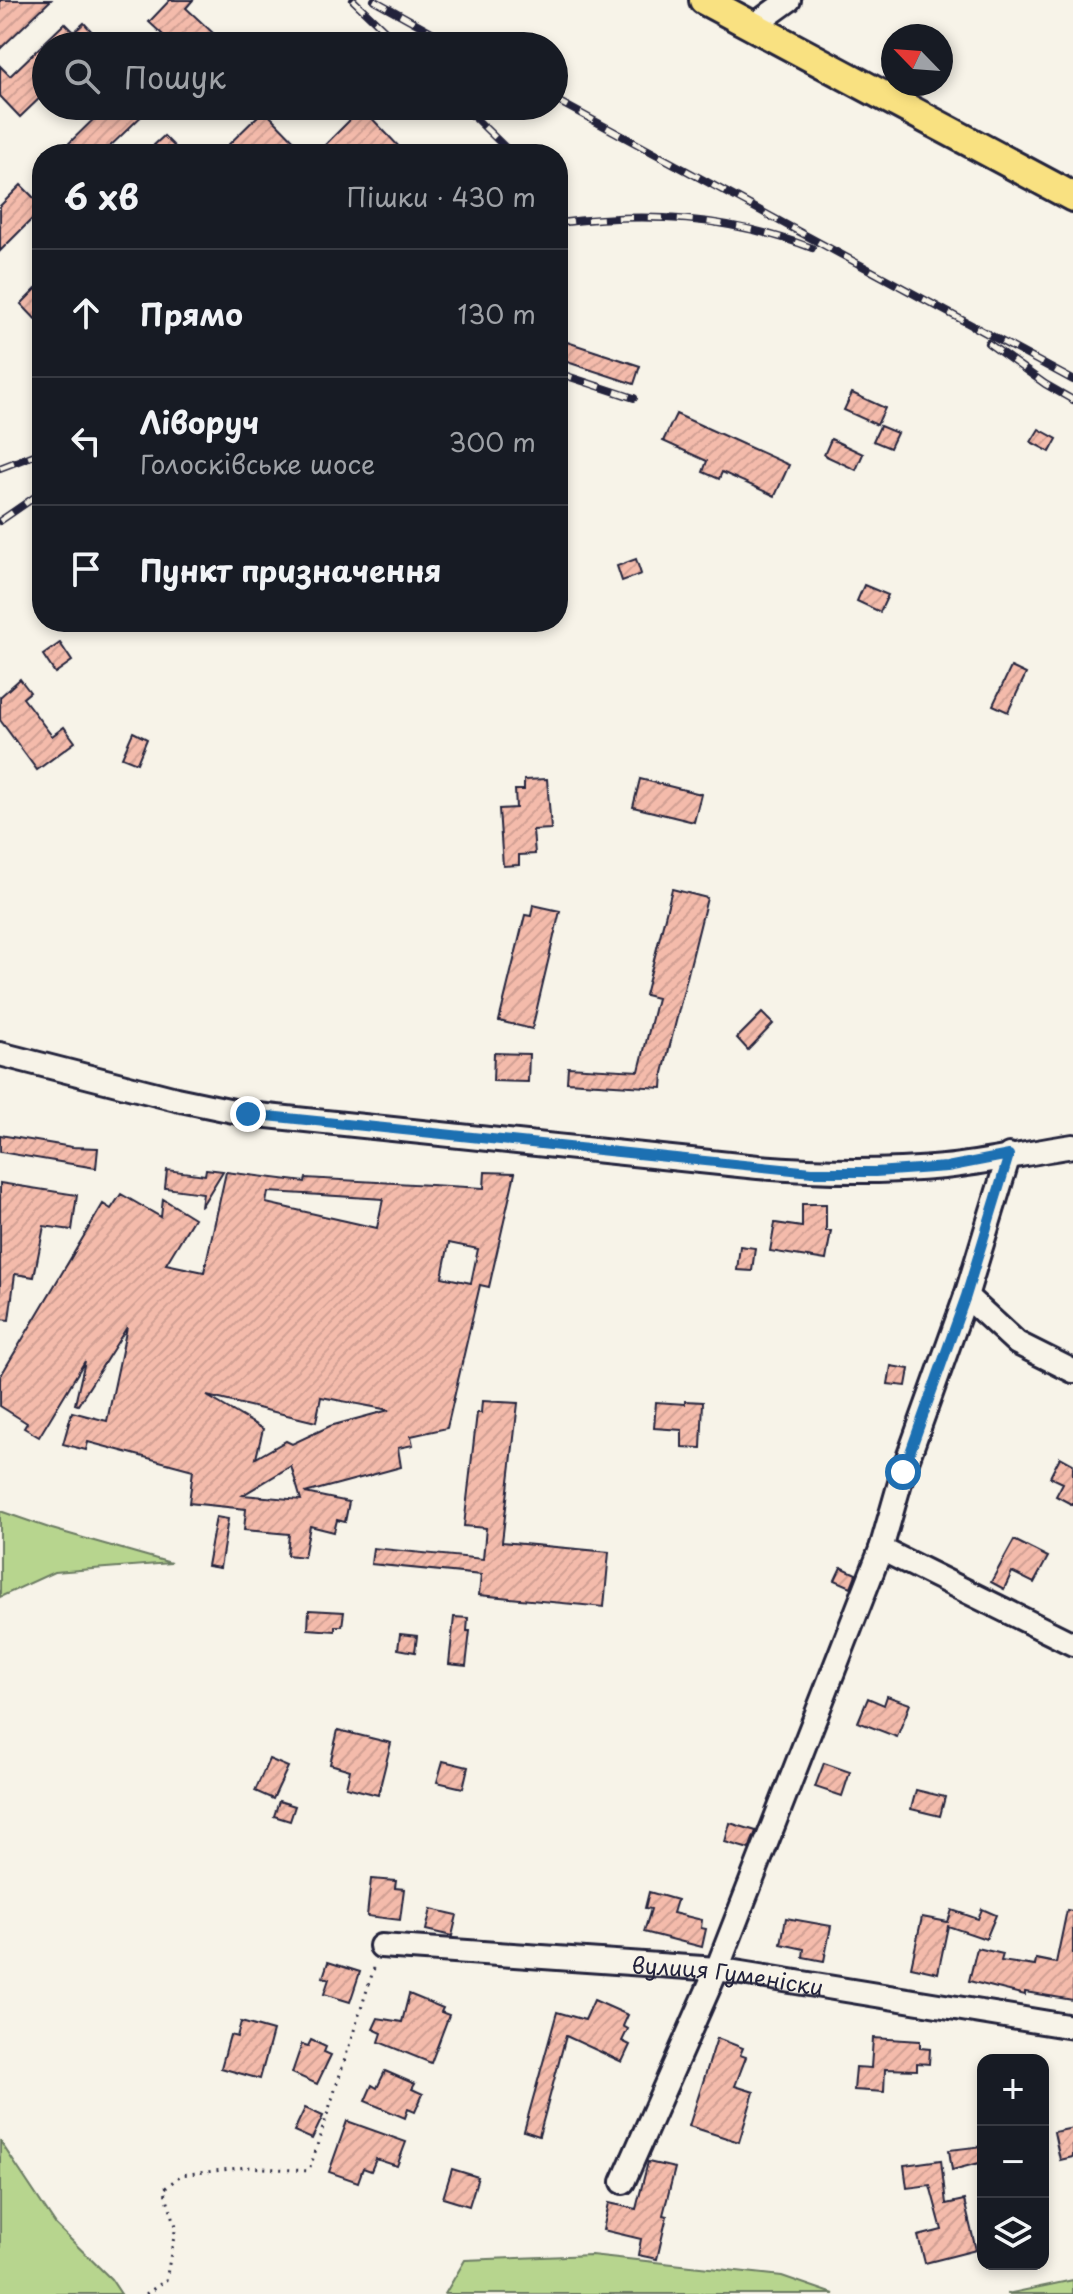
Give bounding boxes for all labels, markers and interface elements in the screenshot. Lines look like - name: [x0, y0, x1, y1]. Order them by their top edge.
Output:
- north arrow: [881, 24, 953, 96]
- search box: [32, 32, 568, 120]
- icon: search: [60, 54, 104, 98]
- text: Пошук: [124, 54, 226, 99]
- text: 6 хв: [64, 170, 139, 222]
- text: Пішки · 430 m: [347, 177, 536, 216]
- icon: ahead: [64, 291, 108, 335]
- text: Прямо: [140, 291, 243, 336]
- text: 130 m: [457, 294, 536, 333]
- text: Ліворуч: [140, 399, 259, 444]
- icon: left: [64, 419, 108, 463]
- text: 300 m: [449, 422, 536, 461]
- text: Голосківське шосе: [140, 444, 375, 483]
- icon: arrive: [64, 547, 108, 591]
- text: Пункт призначення: [140, 547, 441, 592]
- route end: [230, 1096, 266, 1132]
- route start: [885, 1454, 921, 1490]
- street label: вулиця Гуменіски: [631, 1947, 826, 2003]
- map controls: [977, 2054, 1049, 2270]
- button: +: [977, 2054, 1049, 2126]
- button: −: [977, 2126, 1049, 2198]
- button: layers: [977, 2198, 1049, 2270]

